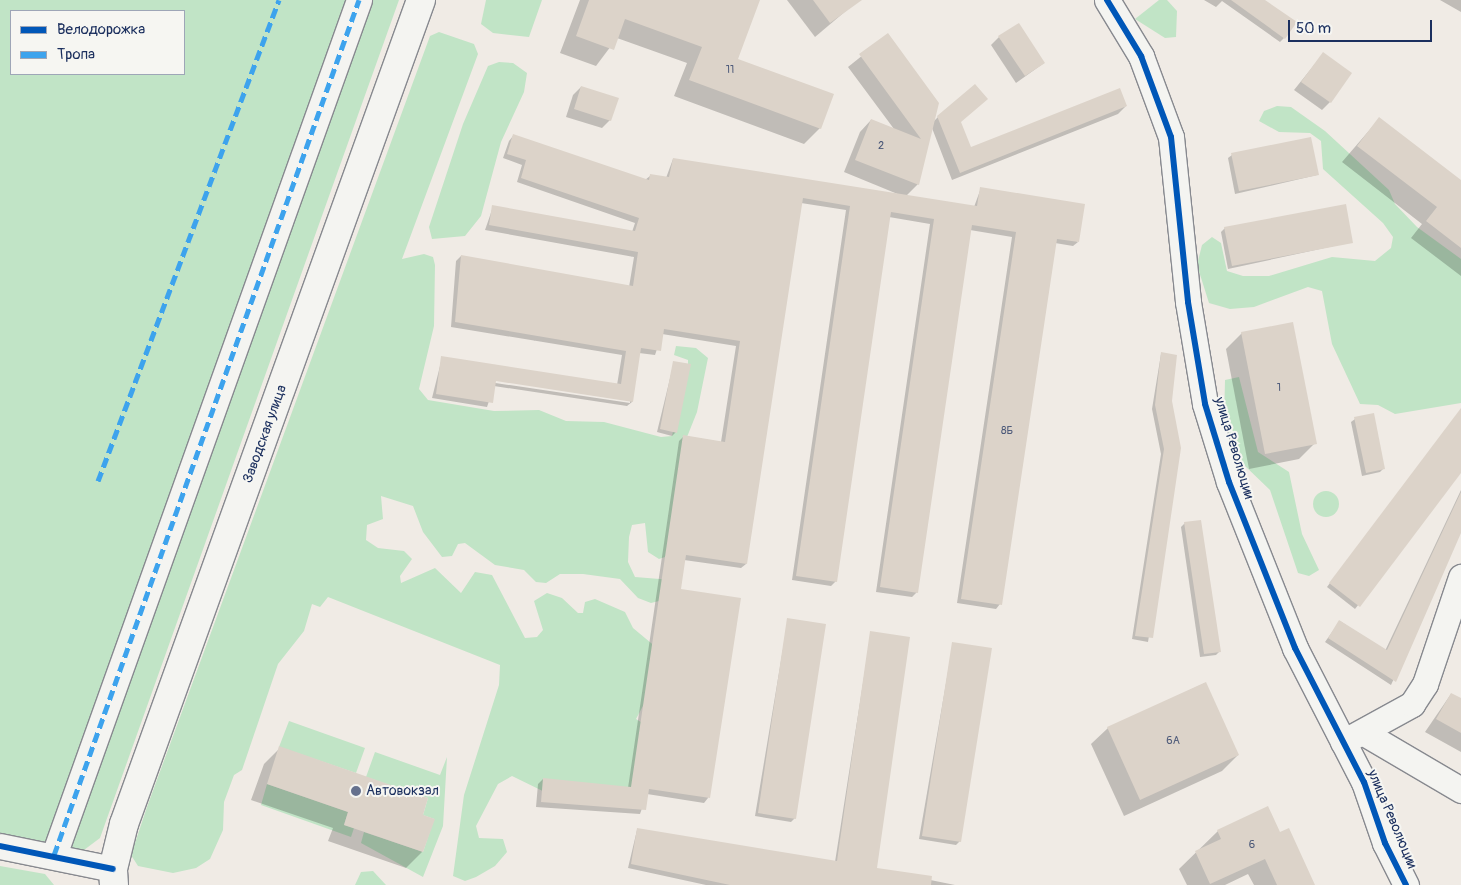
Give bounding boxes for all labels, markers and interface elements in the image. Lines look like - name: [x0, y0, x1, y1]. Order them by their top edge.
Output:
- legend: [10, 10, 185, 75]
- scale bar: [1291, 10, 1435, 42]
- text: 50 m: [1296, 19, 1331, 38]
- text: Велодорожка: [57, 20, 145, 39]
- text: Тропа: [57, 45, 95, 64]
- house number: 11: [726, 63, 734, 77]
- house number: 2: [878, 139, 884, 153]
- house number: 1: [1277, 381, 1281, 395]
- street label: Заводская улица: [239, 383, 291, 485]
- street label: улица Революции: [1211, 395, 1257, 501]
- house number: 8Б: [1001, 424, 1013, 438]
- house number: 6А: [1166, 734, 1180, 748]
- street label: улица Революции: [1364, 767, 1420, 871]
- place label: Автовокзал: [366, 783, 439, 799]
- marker: Автовокзал: [350, 785, 362, 797]
- house number: 6: [1249, 838, 1255, 852]

